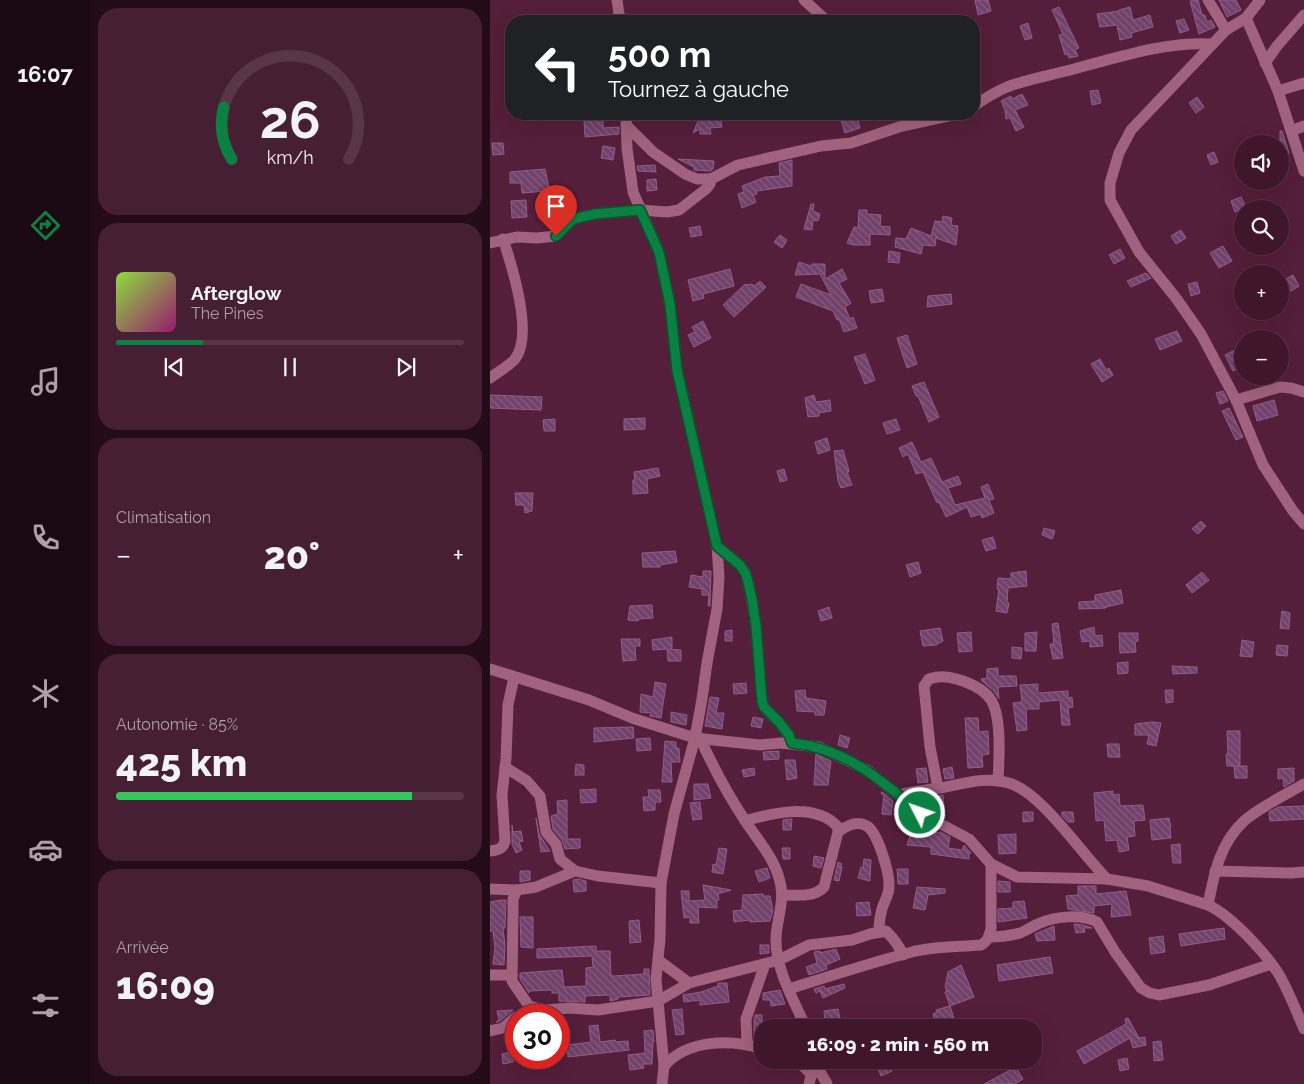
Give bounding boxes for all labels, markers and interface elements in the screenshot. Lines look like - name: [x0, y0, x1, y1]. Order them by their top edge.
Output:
- text: 500 m: [608, 34, 711, 75]
- icon: left: [525, 35, 590, 100]
- text: 16:07: [17, 61, 73, 87]
- text: Tournez à gauche: [608, 76, 789, 102]
- text: 26: [260, 89, 320, 150]
- map controls: [1234, 135, 1289, 385]
- button: sound: [1234, 135, 1289, 190]
- text: km/h: [266, 147, 314, 168]
- pin: [535, 185, 577, 236]
- icon: arrive: [542, 192, 570, 220]
- button: search: [1234, 200, 1289, 255]
- icon: directions: [28, 208, 63, 243]
- button: +: [1234, 265, 1289, 320]
- text: Afterglow: [191, 282, 281, 304]
- text: The Pines: [191, 304, 263, 323]
- button: −: [1234, 330, 1289, 385]
- icon: previous: [160, 353, 188, 381]
- icon: pause: [276, 353, 304, 381]
- icon: next: [392, 353, 420, 381]
- icon: music: [28, 364, 63, 399]
- text: Climatisation: [116, 508, 211, 527]
- icon: phone: [28, 520, 63, 555]
- text: 20°: [264, 533, 320, 578]
- text: −: [116, 539, 131, 572]
- text: +: [452, 539, 464, 572]
- icon: climate: [28, 676, 63, 711]
- text: Autonomie · 85%: [116, 715, 238, 734]
- text: 425 km: [116, 740, 247, 785]
- position arrow: [893, 786, 945, 838]
- icon: car: [28, 832, 63, 867]
- text: Arrivée: [116, 938, 169, 957]
- text: 16:09: [116, 963, 215, 1008]
- icon: filters: [28, 988, 63, 1023]
- speed limit sign: 30: [505, 1004, 570, 1069]
- text: 16:09 · 2 min · 560 m: [807, 1033, 989, 1055]

